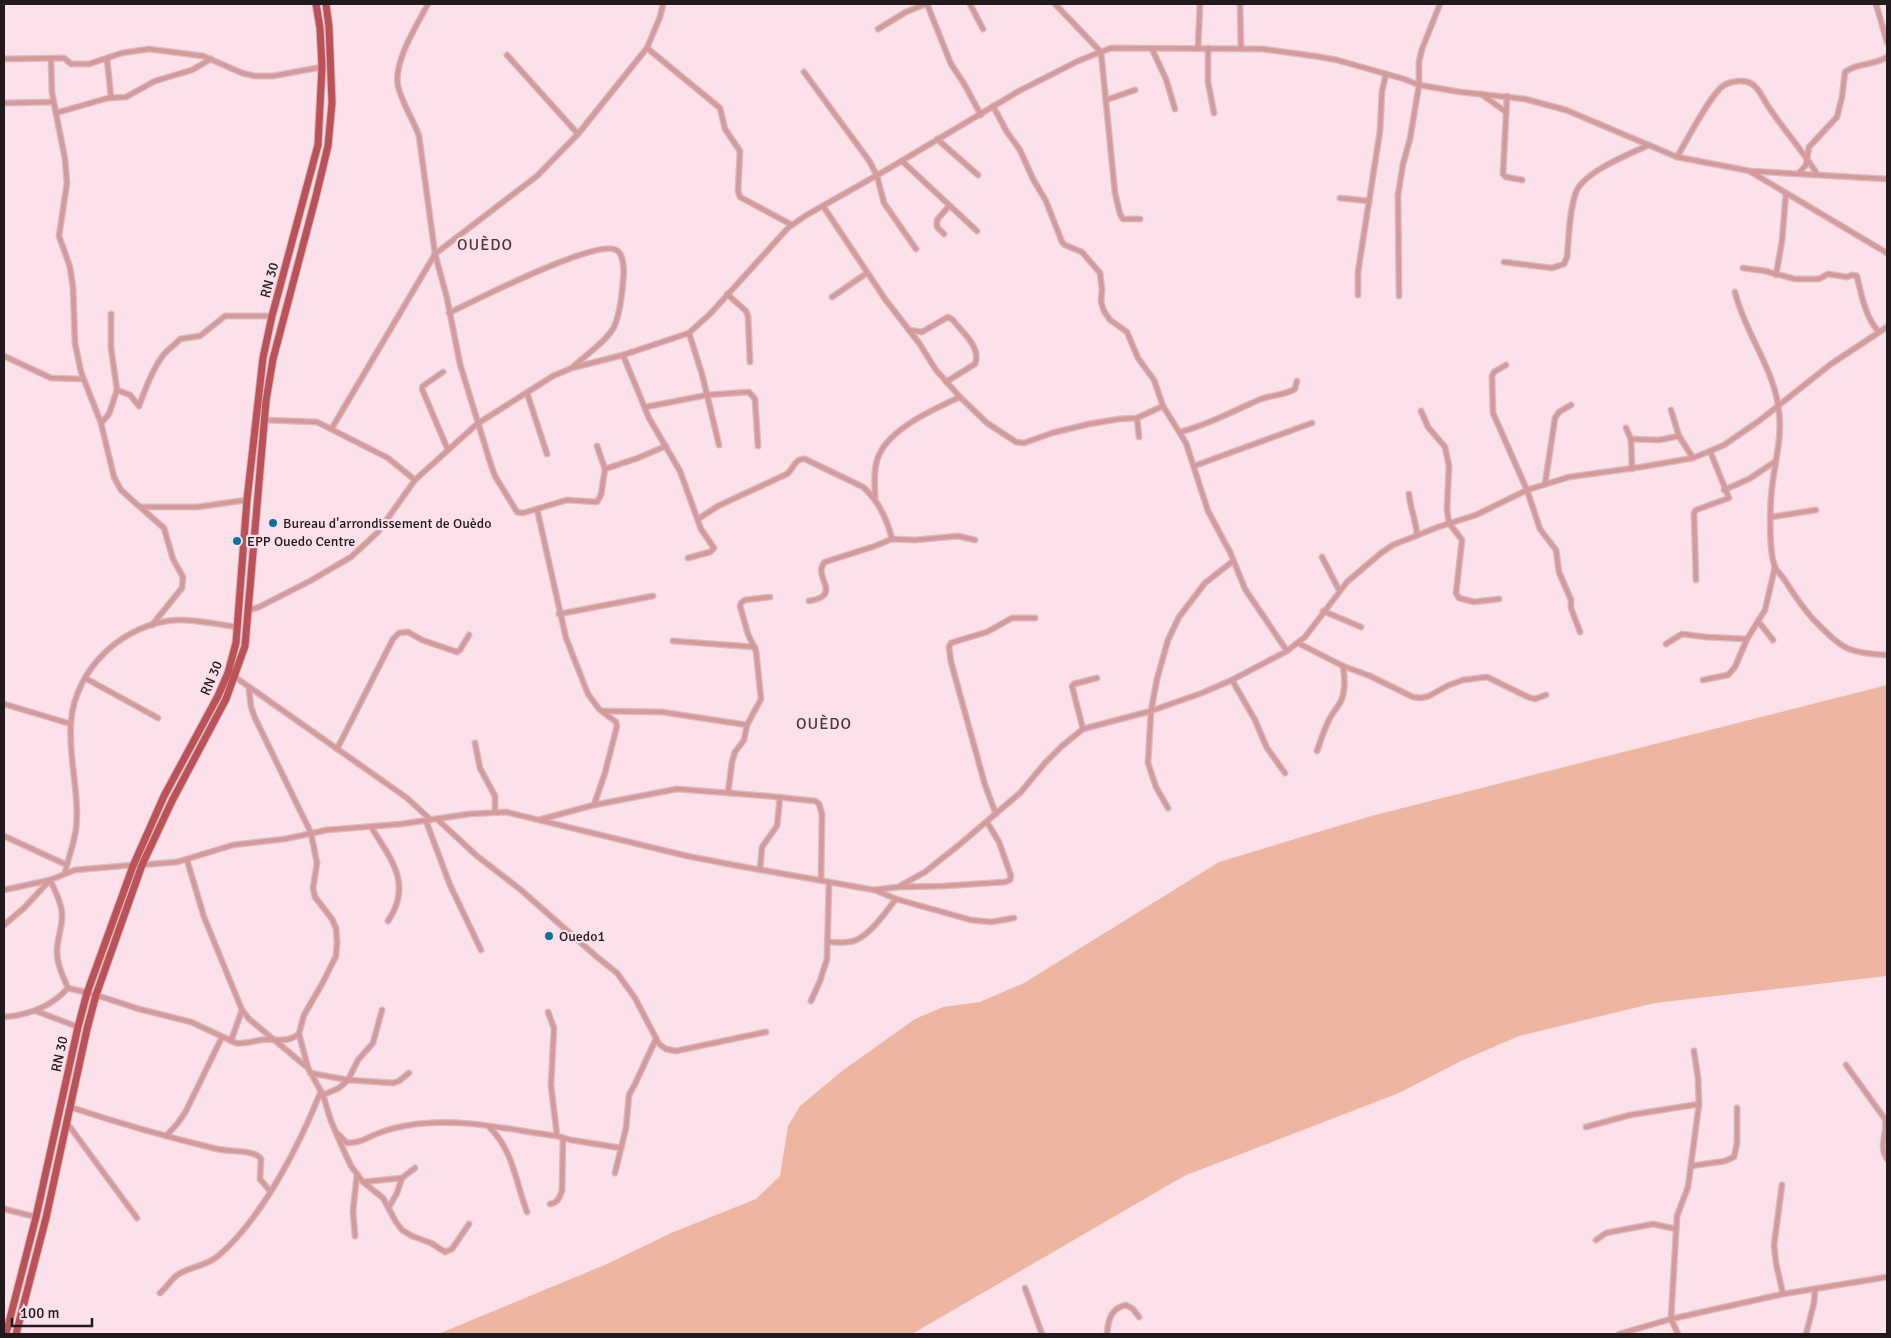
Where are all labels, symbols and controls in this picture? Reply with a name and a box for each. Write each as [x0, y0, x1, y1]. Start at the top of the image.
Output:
district label: OUÈDO [457, 235, 513, 255]
street label: RN 30 [257, 260, 282, 300]
place label: Bureau d'arrondissement de Ouèdo [283, 515, 491, 532]
marker: Bureau d'arrondissement de Ouèdo [267, 517, 279, 529]
place label: EPP Ouedo Centre [247, 533, 355, 550]
marker: EPP Ouedo Centre [231, 535, 243, 547]
street label: RN 30 [197, 658, 226, 698]
district label: OUÈDO [796, 714, 852, 734]
place label: Ouedo1 [559, 928, 605, 945]
marker: Ouedo1 [543, 930, 555, 942]
street label: RN 30 [47, 1035, 72, 1074]
scale bar [12, 1296, 92, 1328]
text: 100 m [20, 1304, 60, 1322]

